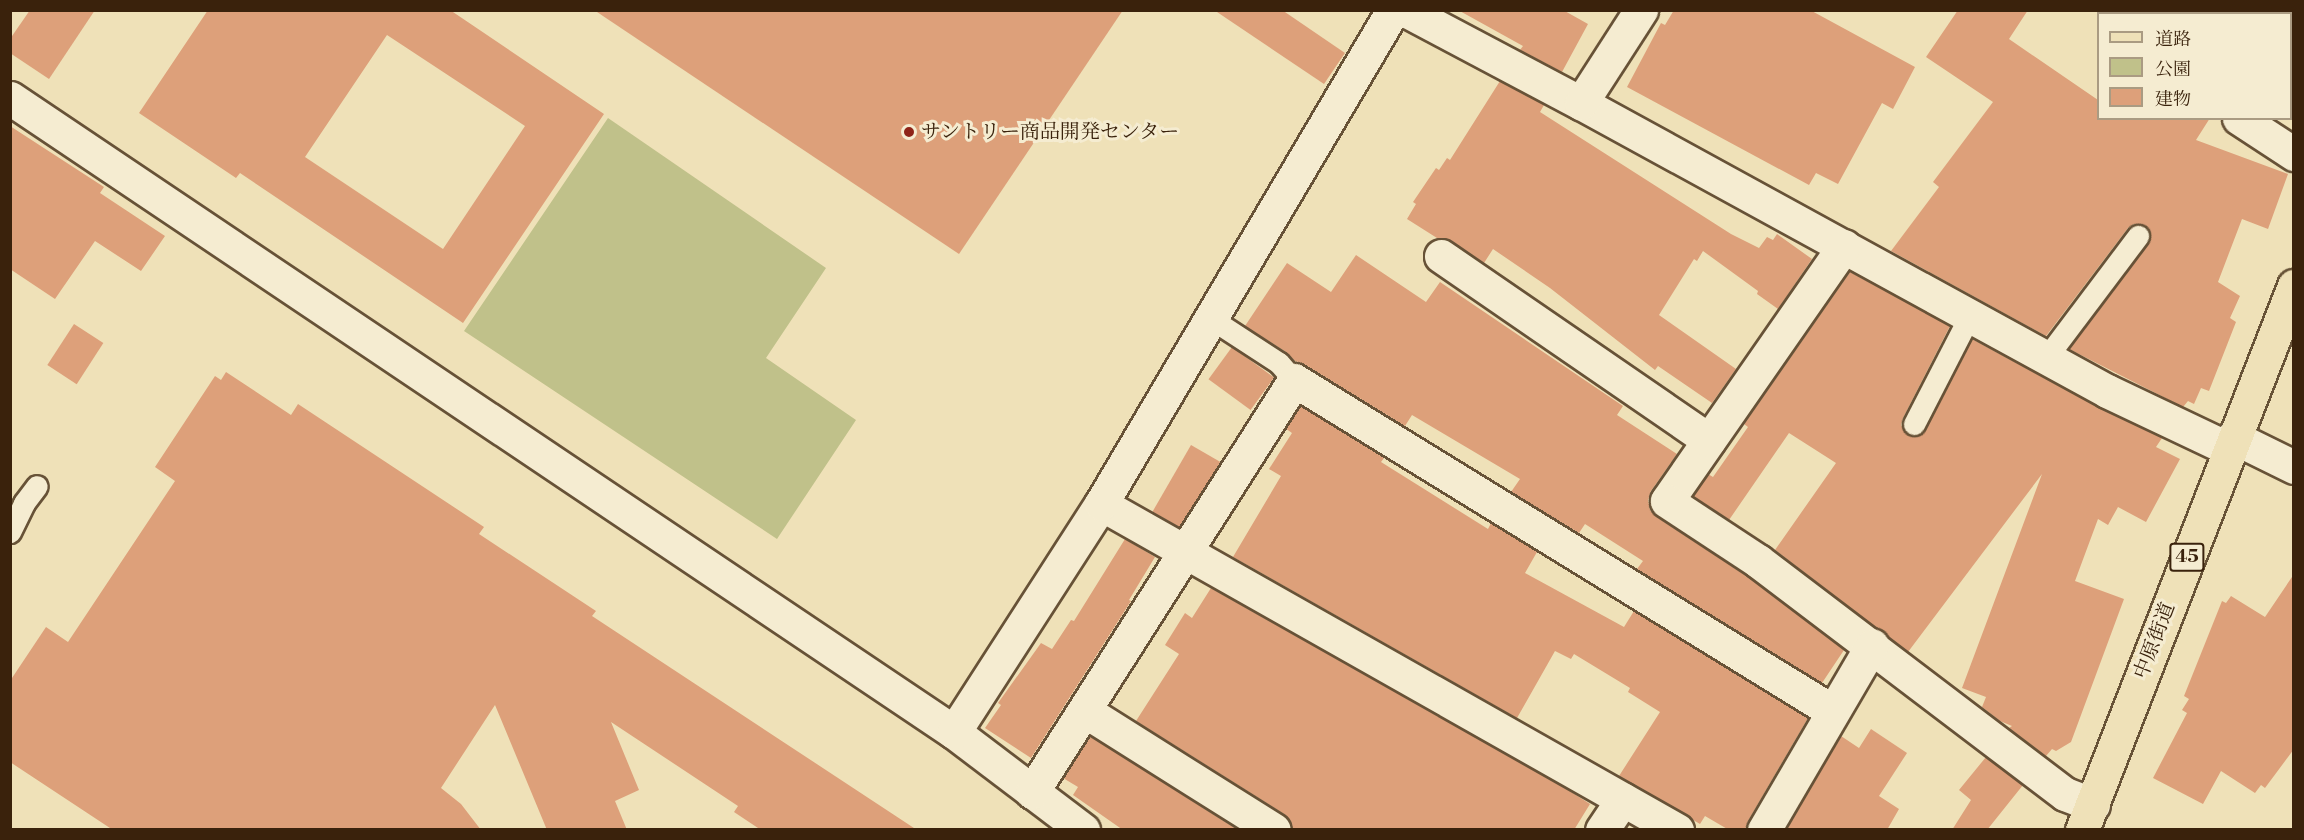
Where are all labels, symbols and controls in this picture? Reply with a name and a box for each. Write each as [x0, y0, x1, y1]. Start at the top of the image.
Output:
legend [2097, 12, 2292, 120]
text: 道路 [2155, 28, 2191, 51]
text: 公園 [2155, 58, 2191, 81]
text: 建物 [2155, 88, 2191, 111]
place label: サントリー商品開発センター [921, 120, 1181, 144]
marker: サントリー商品開発センター [902, 125, 916, 139]
road number: 45 [2169, 542, 2205, 572]
street label: 中原街道 [2129, 599, 2181, 683]

